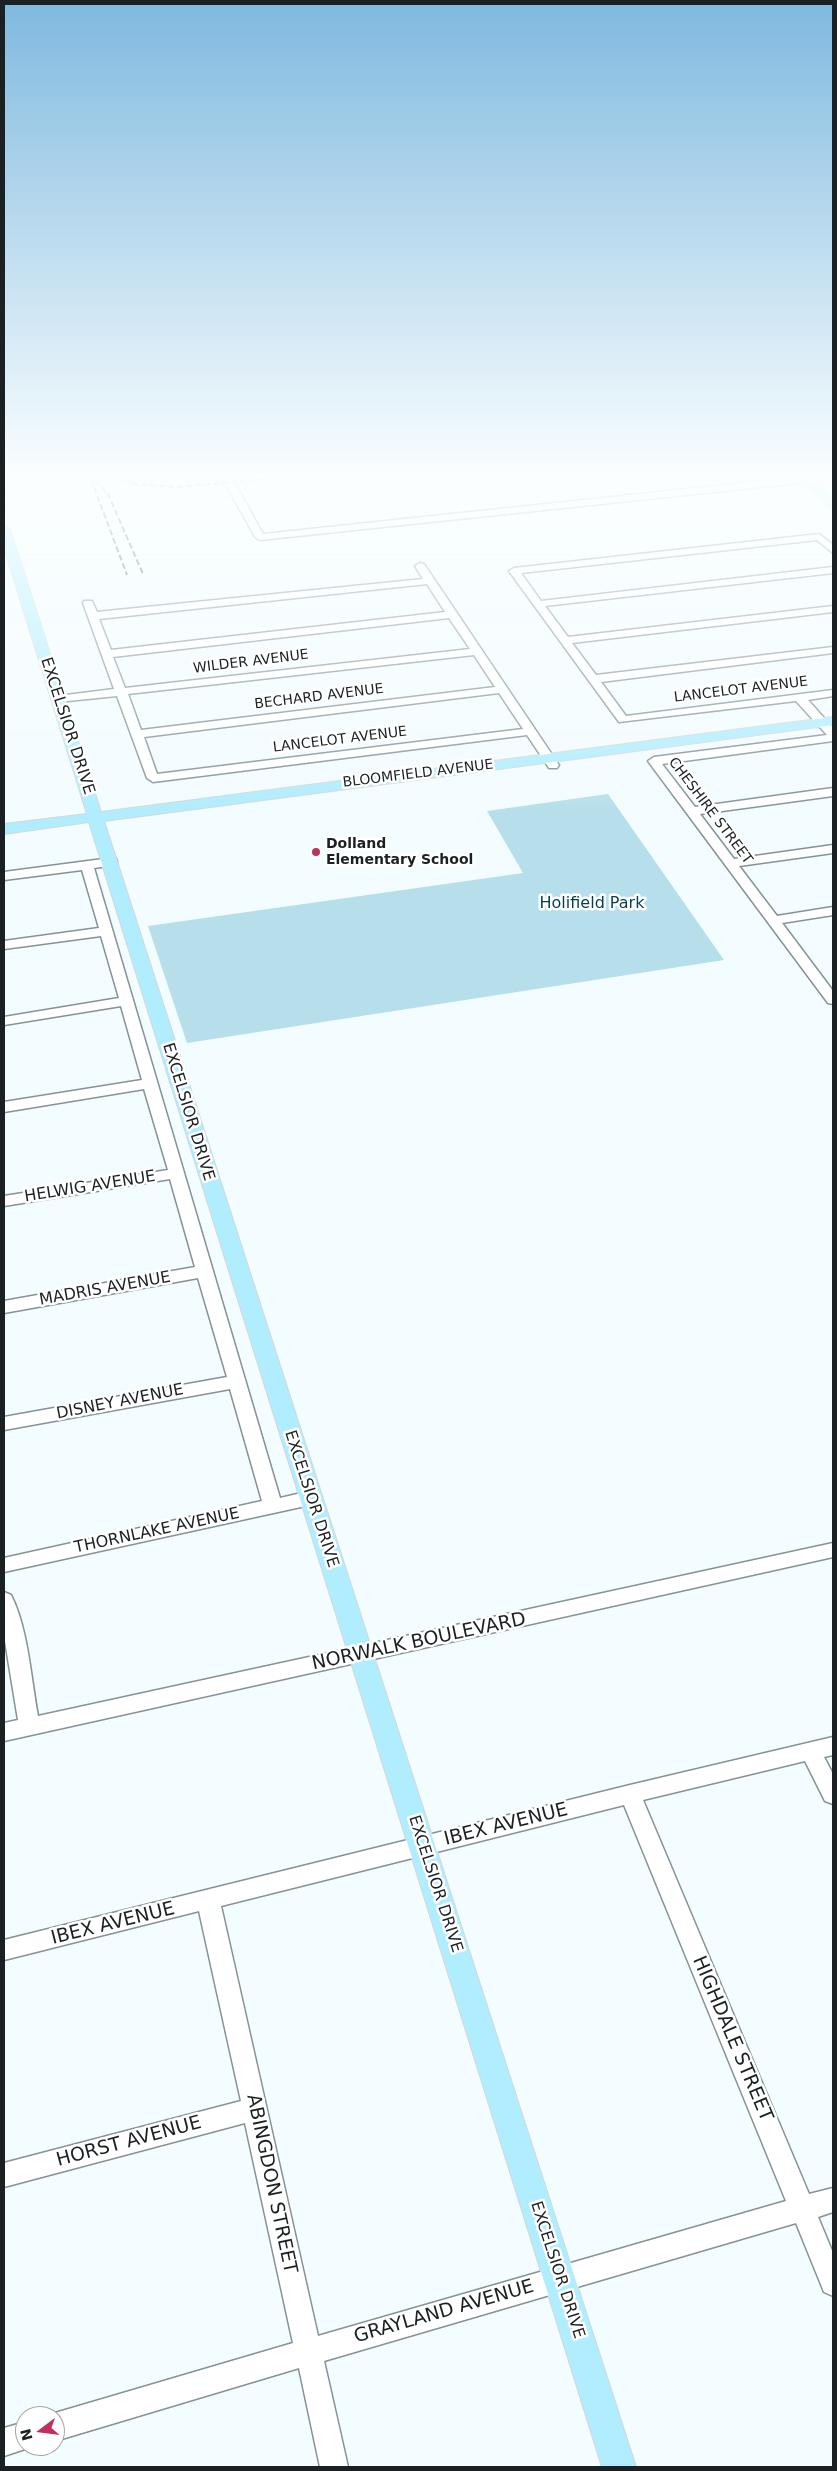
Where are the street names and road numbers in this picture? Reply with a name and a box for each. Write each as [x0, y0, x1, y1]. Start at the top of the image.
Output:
street label: WILDER AVENUE [192, 647, 310, 677]
street label: EXCELSIOR DRIVE [36, 655, 98, 797]
street label: LANCELOT AVENUE [673, 673, 809, 707]
street label: BECHARD AVENUE [253, 681, 385, 713]
street label: LANCELOT AVENUE [272, 723, 408, 757]
street label: CHESHIRE STREET [664, 754, 756, 868]
street label: BLOOMFIELD AVENUE [342, 756, 494, 792]
street label: EXCELSIOR DRIVE [158, 1041, 218, 1183]
street label: HELWIG AVENUE [23, 1167, 157, 1207]
street label: MADRIS AVENUE [38, 1268, 172, 1310]
street label: DISNEY AVENUE [55, 1380, 185, 1424]
street label: EXCELSIOR DRIVE [280, 1428, 342, 1570]
street label: THORNLAKE AVENUE [73, 1504, 241, 1558]
street label: NORWALK BOULEVARD [310, 1608, 528, 1676]
street label: IBEX AVENUE [442, 1799, 570, 1851]
street label: EXCELSIOR DRIVE [404, 1813, 466, 1955]
street label: IBEX AVENUE [49, 1898, 177, 1950]
street label: HIGHDALE STREET [687, 1953, 777, 2125]
street label: ABINGDON STREET [241, 2092, 301, 2276]
street label: HORST AVENUE [54, 2112, 204, 2172]
street label: EXCELSIOR DRIVE [526, 2199, 588, 2341]
street label: GRAYLAND AVENUE [351, 2275, 537, 2349]

